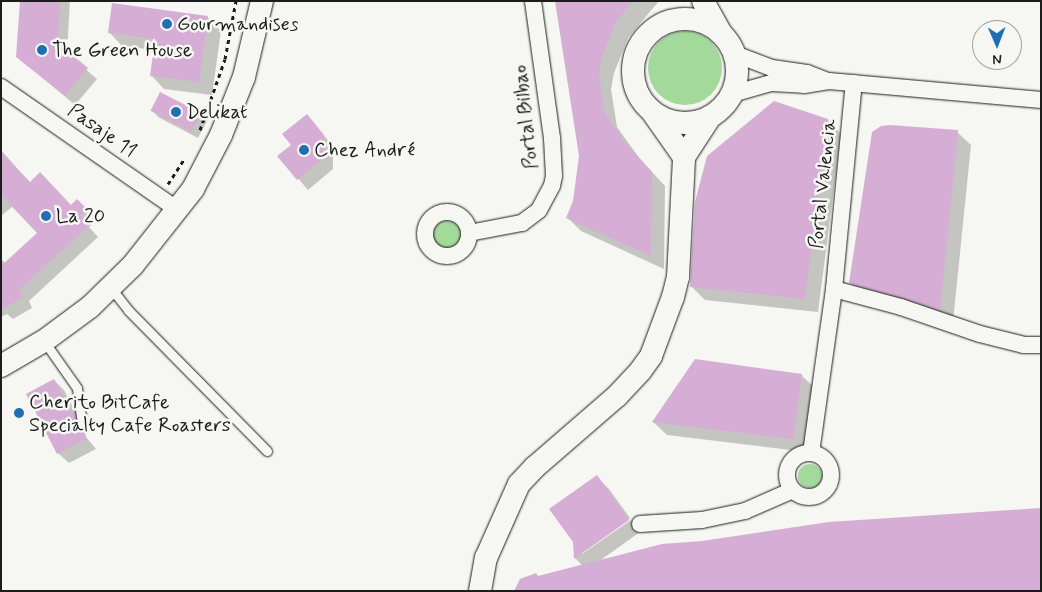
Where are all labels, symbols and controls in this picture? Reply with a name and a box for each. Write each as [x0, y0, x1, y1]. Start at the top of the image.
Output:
place label: Gourmandises [177, 12, 298, 36]
marker: Gourmandises [161, 18, 173, 30]
north arrow [972, 20, 1022, 70]
place label: The Green House [52, 38, 195, 62]
marker: The Green House [36, 44, 48, 56]
text: N [992, 50, 1002, 68]
street label: Portal Bilbao [509, 63, 543, 171]
street label: Pasaje 11 [63, 99, 141, 163]
place label: Delikat [186, 100, 248, 124]
marker: Delikat [170, 106, 182, 118]
street label: Portal Valencia [804, 117, 842, 251]
place label: Chez André [314, 138, 416, 162]
marker: Chez André [298, 144, 310, 156]
place label: La 20 [56, 204, 105, 228]
marker: La 20 [40, 210, 52, 222]
place label: Cherito BitCafe Specialty Cafe Roasters [29, 390, 229, 437]
marker: Cherito BitCafe Specialty Cafe Roasters [13, 407, 25, 419]

